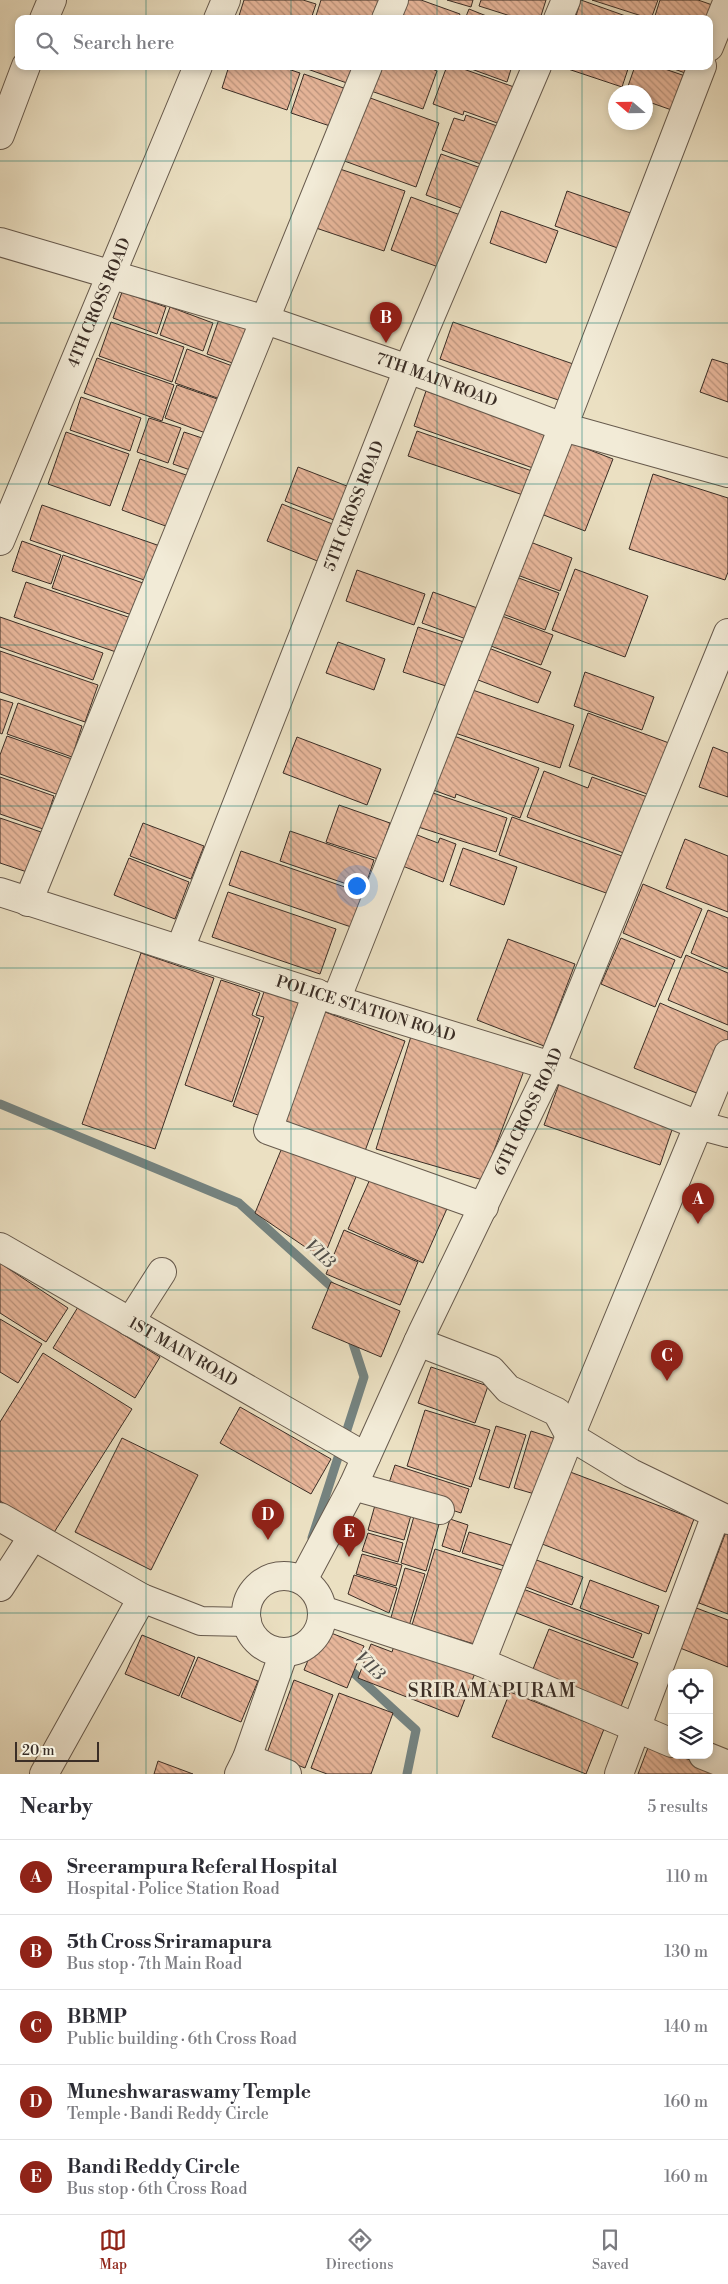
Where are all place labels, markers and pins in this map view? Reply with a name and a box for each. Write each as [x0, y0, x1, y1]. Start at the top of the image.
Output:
pin: B [370, 302, 402, 343]
pin: A [682, 1183, 714, 1224]
pin: C [651, 1340, 683, 1381]
pin: D [252, 1499, 284, 1540]
pin: E [333, 1516, 365, 1557]

